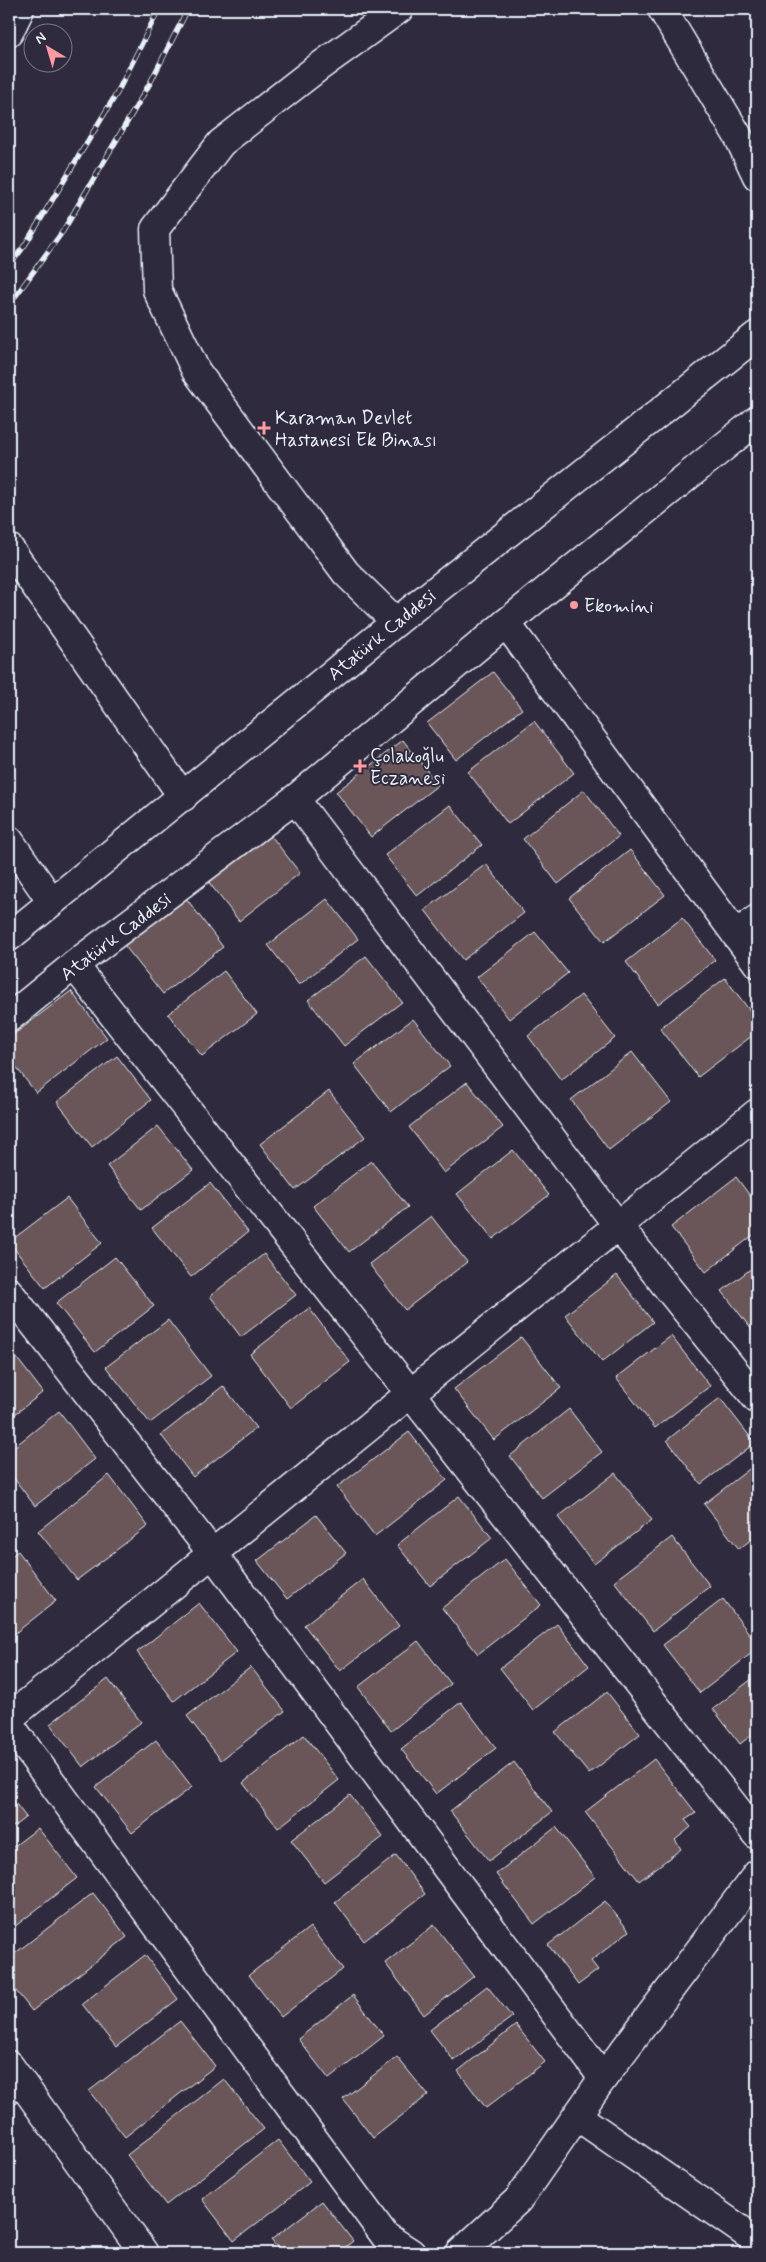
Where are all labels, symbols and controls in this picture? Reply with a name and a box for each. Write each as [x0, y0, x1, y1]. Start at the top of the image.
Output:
north arrow [22, 22, 72, 72]
text: N [31, 29, 50, 49]
place label: Karaman Devlet Hastanesi Ek Binası [275, 406, 437, 453]
marker: Karaman Devlet Hastanesi Ek Binası [257, 421, 271, 435]
street label: Atatürk Caddesi [323, 584, 441, 687]
place label: Ekomini [584, 594, 654, 619]
marker: Ekomini [568, 599, 580, 611]
place label: Çolakoğlu Eczanesi [370, 744, 445, 791]
marker: Çolakoğlu Eczanesi [354, 760, 366, 772]
street label: Atatürk Caddesi [55, 887, 176, 987]

